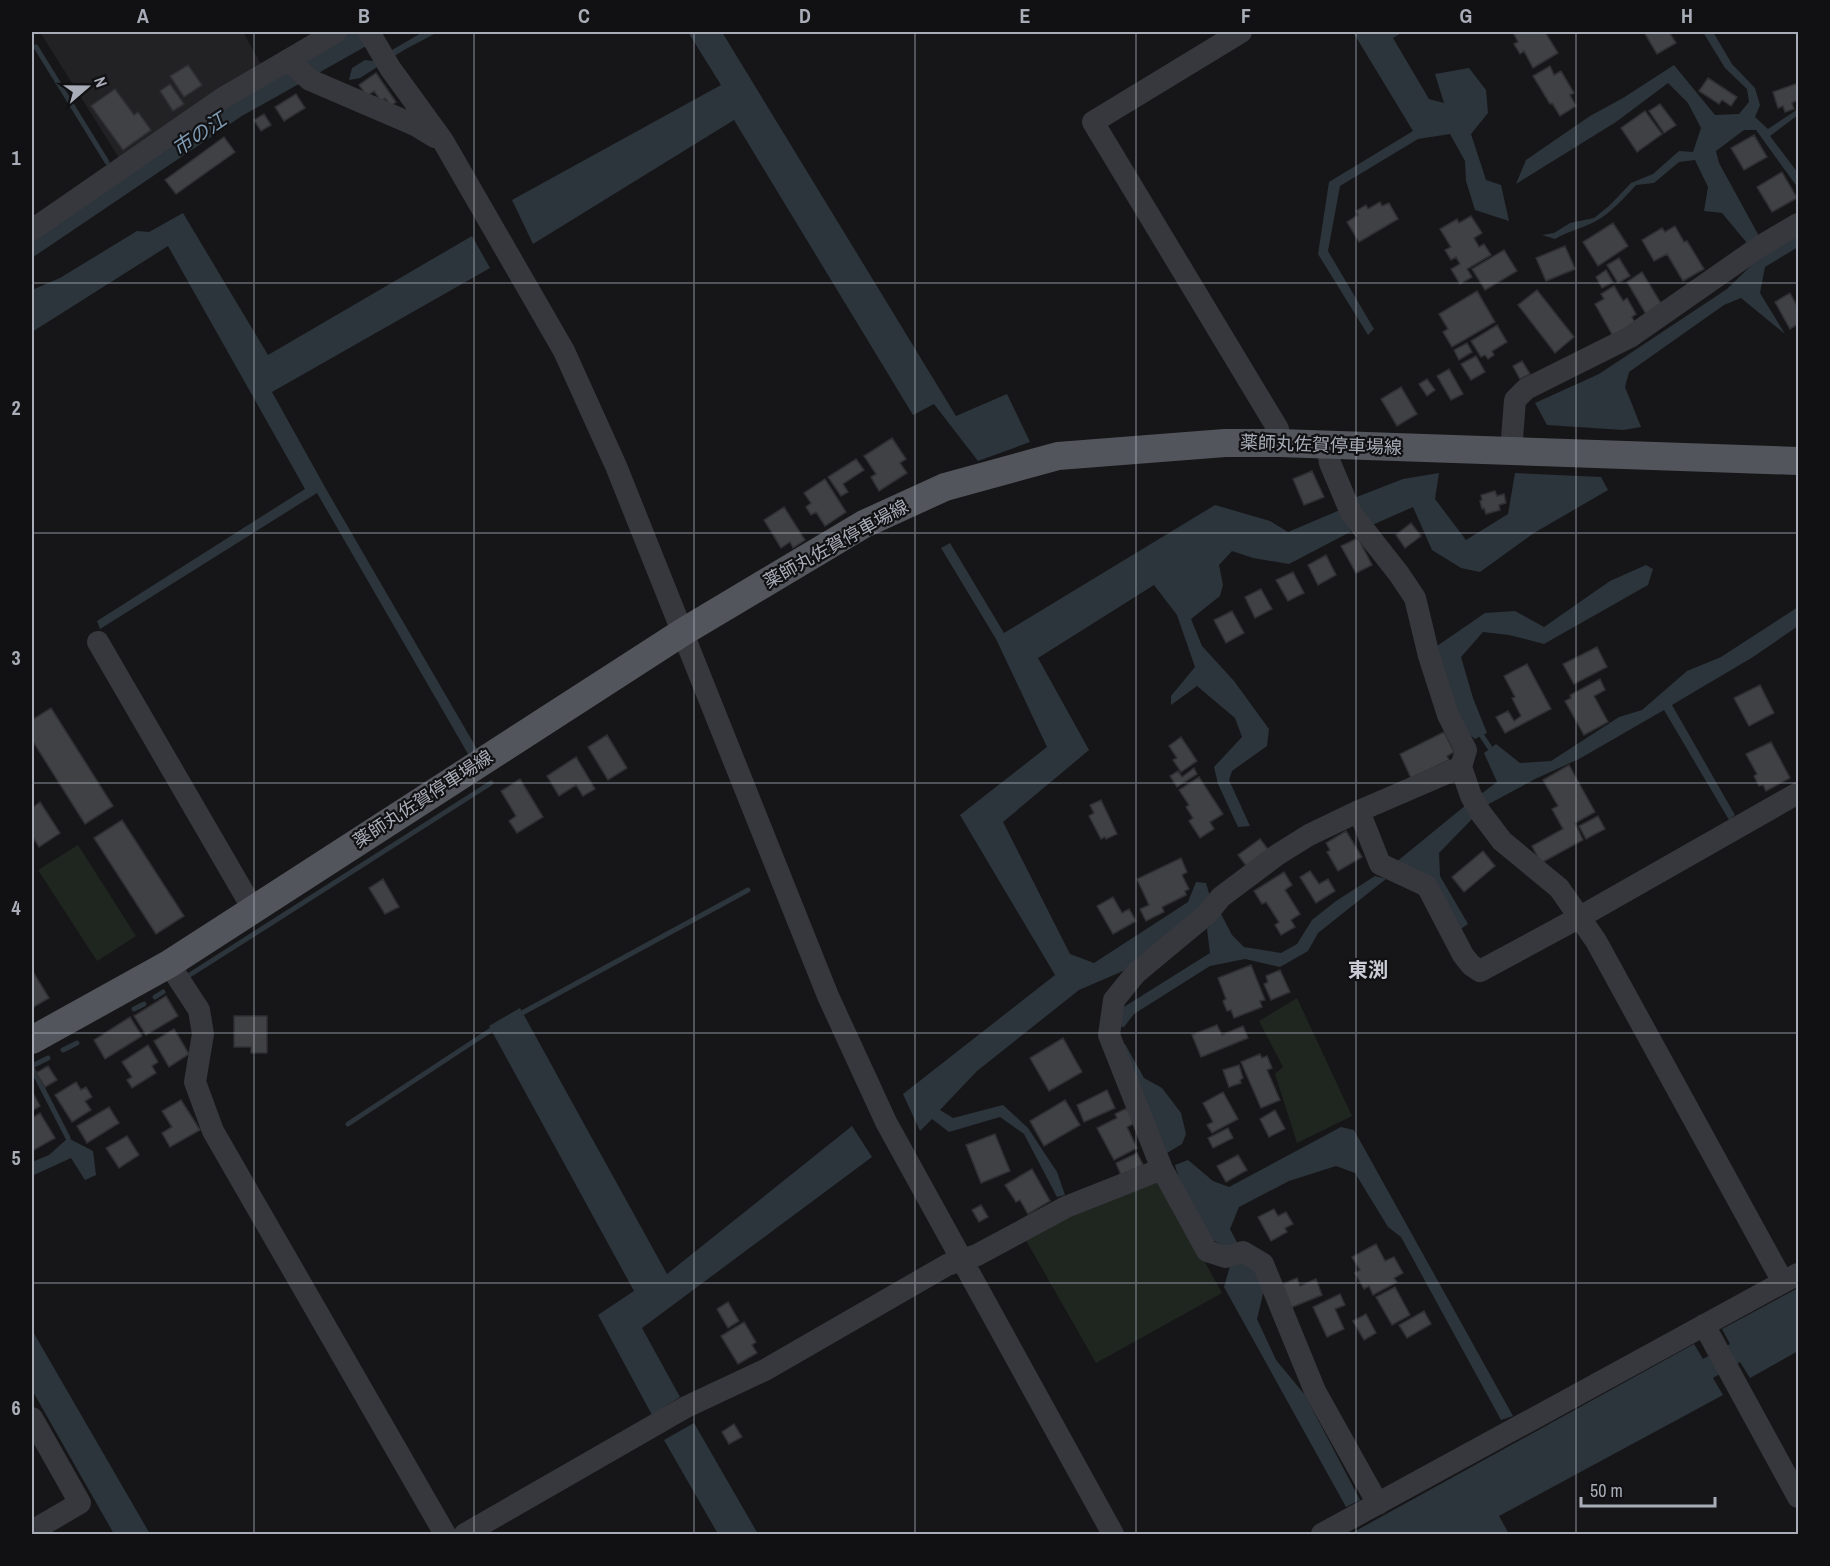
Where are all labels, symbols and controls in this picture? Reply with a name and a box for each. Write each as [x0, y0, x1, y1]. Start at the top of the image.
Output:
text: A [137, 2, 149, 29]
text: B [358, 2, 370, 29]
text: C [578, 2, 590, 29]
text: D [799, 2, 811, 29]
text: E [1020, 2, 1031, 29]
text: F [1241, 2, 1251, 29]
text: G [1460, 2, 1472, 29]
text: H [1681, 2, 1693, 29]
north arrow [57, 57, 117, 117]
text: N [89, 74, 113, 90]
water label: 市の江 [166, 104, 233, 162]
text: 1 [11, 144, 21, 171]
text: 2 [11, 394, 21, 421]
street label: 薬師丸佐賀停車場線 [1240, 429, 1402, 460]
street label: 薬師丸佐賀停車場線 [759, 493, 913, 594]
text: 3 [11, 644, 21, 671]
street label: 薬師丸佐賀停車場線 [348, 744, 497, 853]
text: 4 [11, 894, 21, 921]
district label: 東渕 [1348, 956, 1388, 983]
text: 5 [11, 1144, 21, 1171]
text: 6 [11, 1394, 21, 1421]
scale bar [1581, 1470, 1714, 1508]
text: 50 m [1590, 1478, 1623, 1503]

